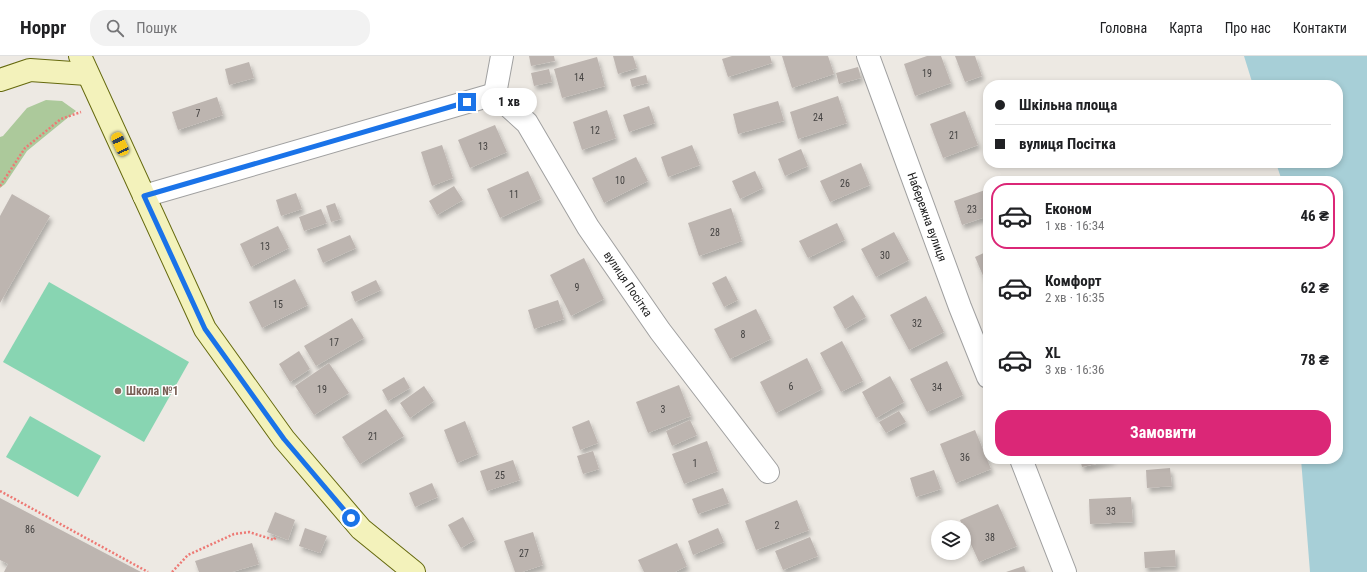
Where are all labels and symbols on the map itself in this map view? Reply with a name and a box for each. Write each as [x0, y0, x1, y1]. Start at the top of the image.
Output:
house number: 19 [922, 68, 932, 79]
house number: 14 [574, 72, 584, 83]
callout: 1 хв [481, 88, 537, 116]
route end [458, 93, 476, 111]
house number: 7 [196, 108, 201, 119]
house number: 24 [813, 112, 823, 123]
house number: 12 [590, 125, 600, 136]
house number: 21 [949, 130, 959, 141]
car [109, 131, 131, 157]
house number: 13 [478, 141, 488, 152]
street label: Набережна вулиця [904, 171, 950, 263]
house number: 10 [615, 175, 625, 186]
house number: 26 [840, 178, 850, 189]
house number: 11 [509, 189, 519, 200]
house number: 23 [967, 204, 977, 215]
house number: 28 [710, 227, 720, 238]
house number: 13 [260, 241, 270, 252]
street label: вулиця Посітка [601, 248, 655, 320]
house number: 30 [880, 250, 890, 261]
house number: 9 [575, 282, 580, 293]
house number: 15 [273, 299, 283, 310]
house number: 32 [912, 318, 922, 329]
house number: 8 [741, 329, 746, 340]
house number: 17 [329, 337, 339, 348]
house number: 6 [789, 381, 794, 392]
house number: 34 [932, 382, 942, 393]
place label: Школа №1 [126, 384, 179, 398]
house number: 19 [317, 384, 327, 395]
marker: Школа №1 [113, 386, 123, 396]
house number: 3 [661, 404, 666, 415]
house number: 21 [368, 431, 378, 442]
house number: 36 [960, 452, 970, 463]
house number: 1 [693, 458, 697, 469]
house number: 25 [495, 470, 505, 481]
house number: 33 [1106, 506, 1116, 517]
route start [342, 509, 360, 527]
house number: 2 [775, 520, 780, 531]
house number: 86 [25, 524, 35, 535]
house number: 38 [985, 532, 995, 543]
house number: 27 [519, 548, 529, 559]

